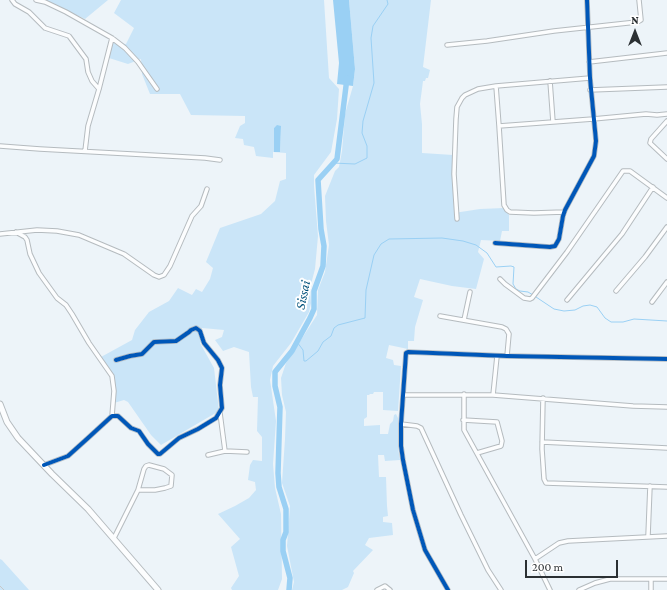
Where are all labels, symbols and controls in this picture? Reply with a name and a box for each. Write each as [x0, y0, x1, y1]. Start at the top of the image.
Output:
north arrow [615, 12, 655, 52]
text: N [631, 14, 639, 26]
water label: Sissai [292, 279, 314, 311]
scale bar [527, 552, 620, 578]
text: 200 m [532, 560, 563, 574]

